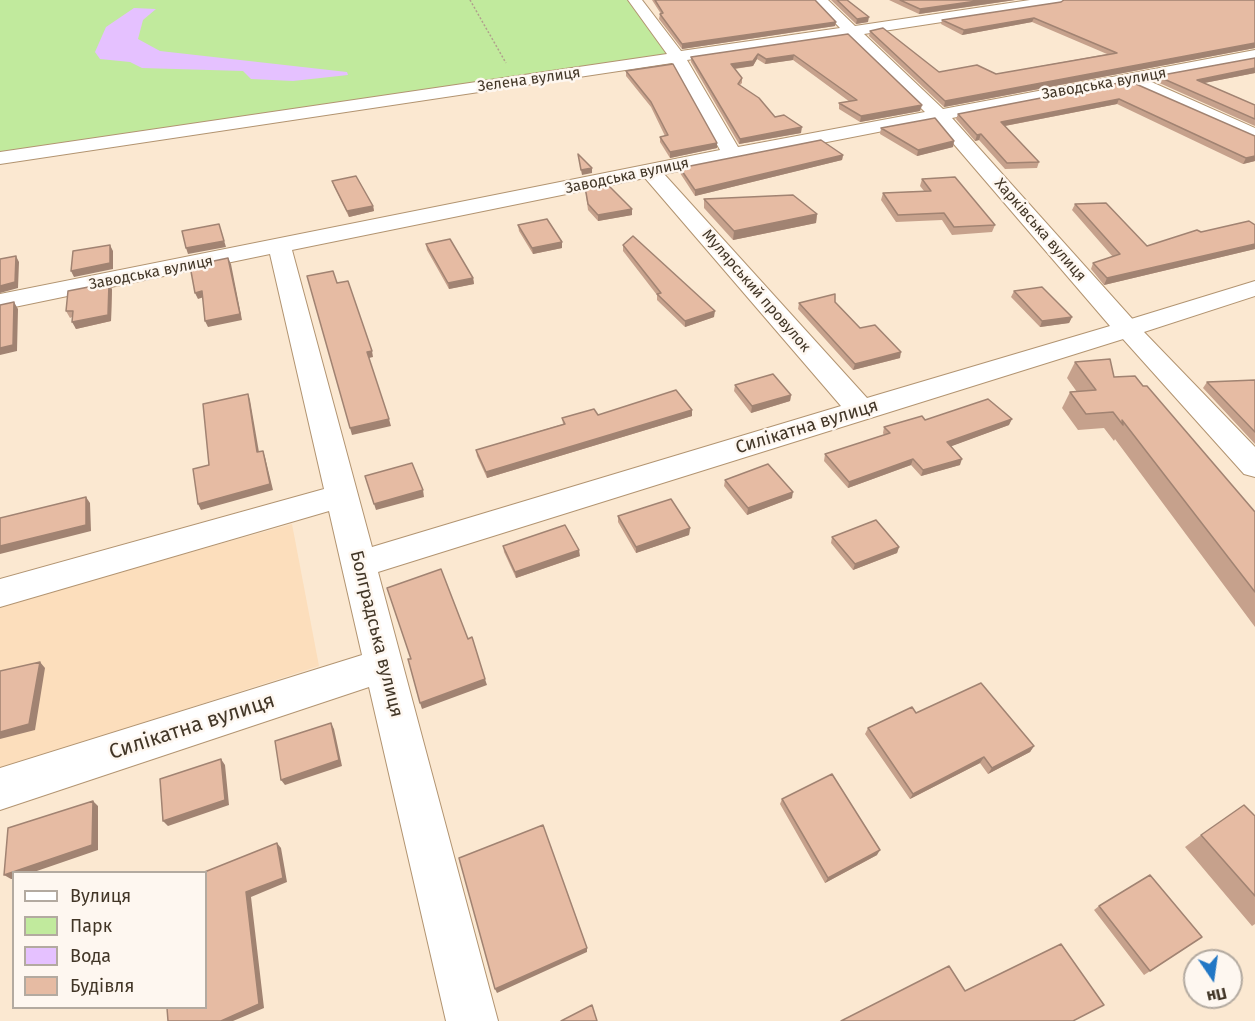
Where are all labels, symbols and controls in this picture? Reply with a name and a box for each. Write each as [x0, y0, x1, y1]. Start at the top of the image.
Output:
street label: Зелена вулиця [476, 64, 582, 96]
street label: Заводська вулиця [1040, 64, 1168, 104]
street label: Заводська вулиця [563, 154, 691, 198]
street label: Харківська вулиця [990, 175, 1090, 285]
street label: Мулярський провулок [698, 226, 814, 356]
street label: Заводська вулиця [87, 252, 215, 294]
street label: Силікатна вулиця [733, 395, 881, 459]
street label: Болградська вулиця [345, 548, 407, 720]
street label: Силікатна вулиця [106, 688, 278, 766]
legend [12, 871, 207, 1009]
text: Вулиця [70, 885, 131, 907]
text: Парк [70, 915, 112, 937]
text: Вода [70, 945, 111, 967]
north arrow [1183, 949, 1243, 1009]
text: Будівля [70, 975, 134, 997]
text: Пн [1205, 984, 1229, 1007]

